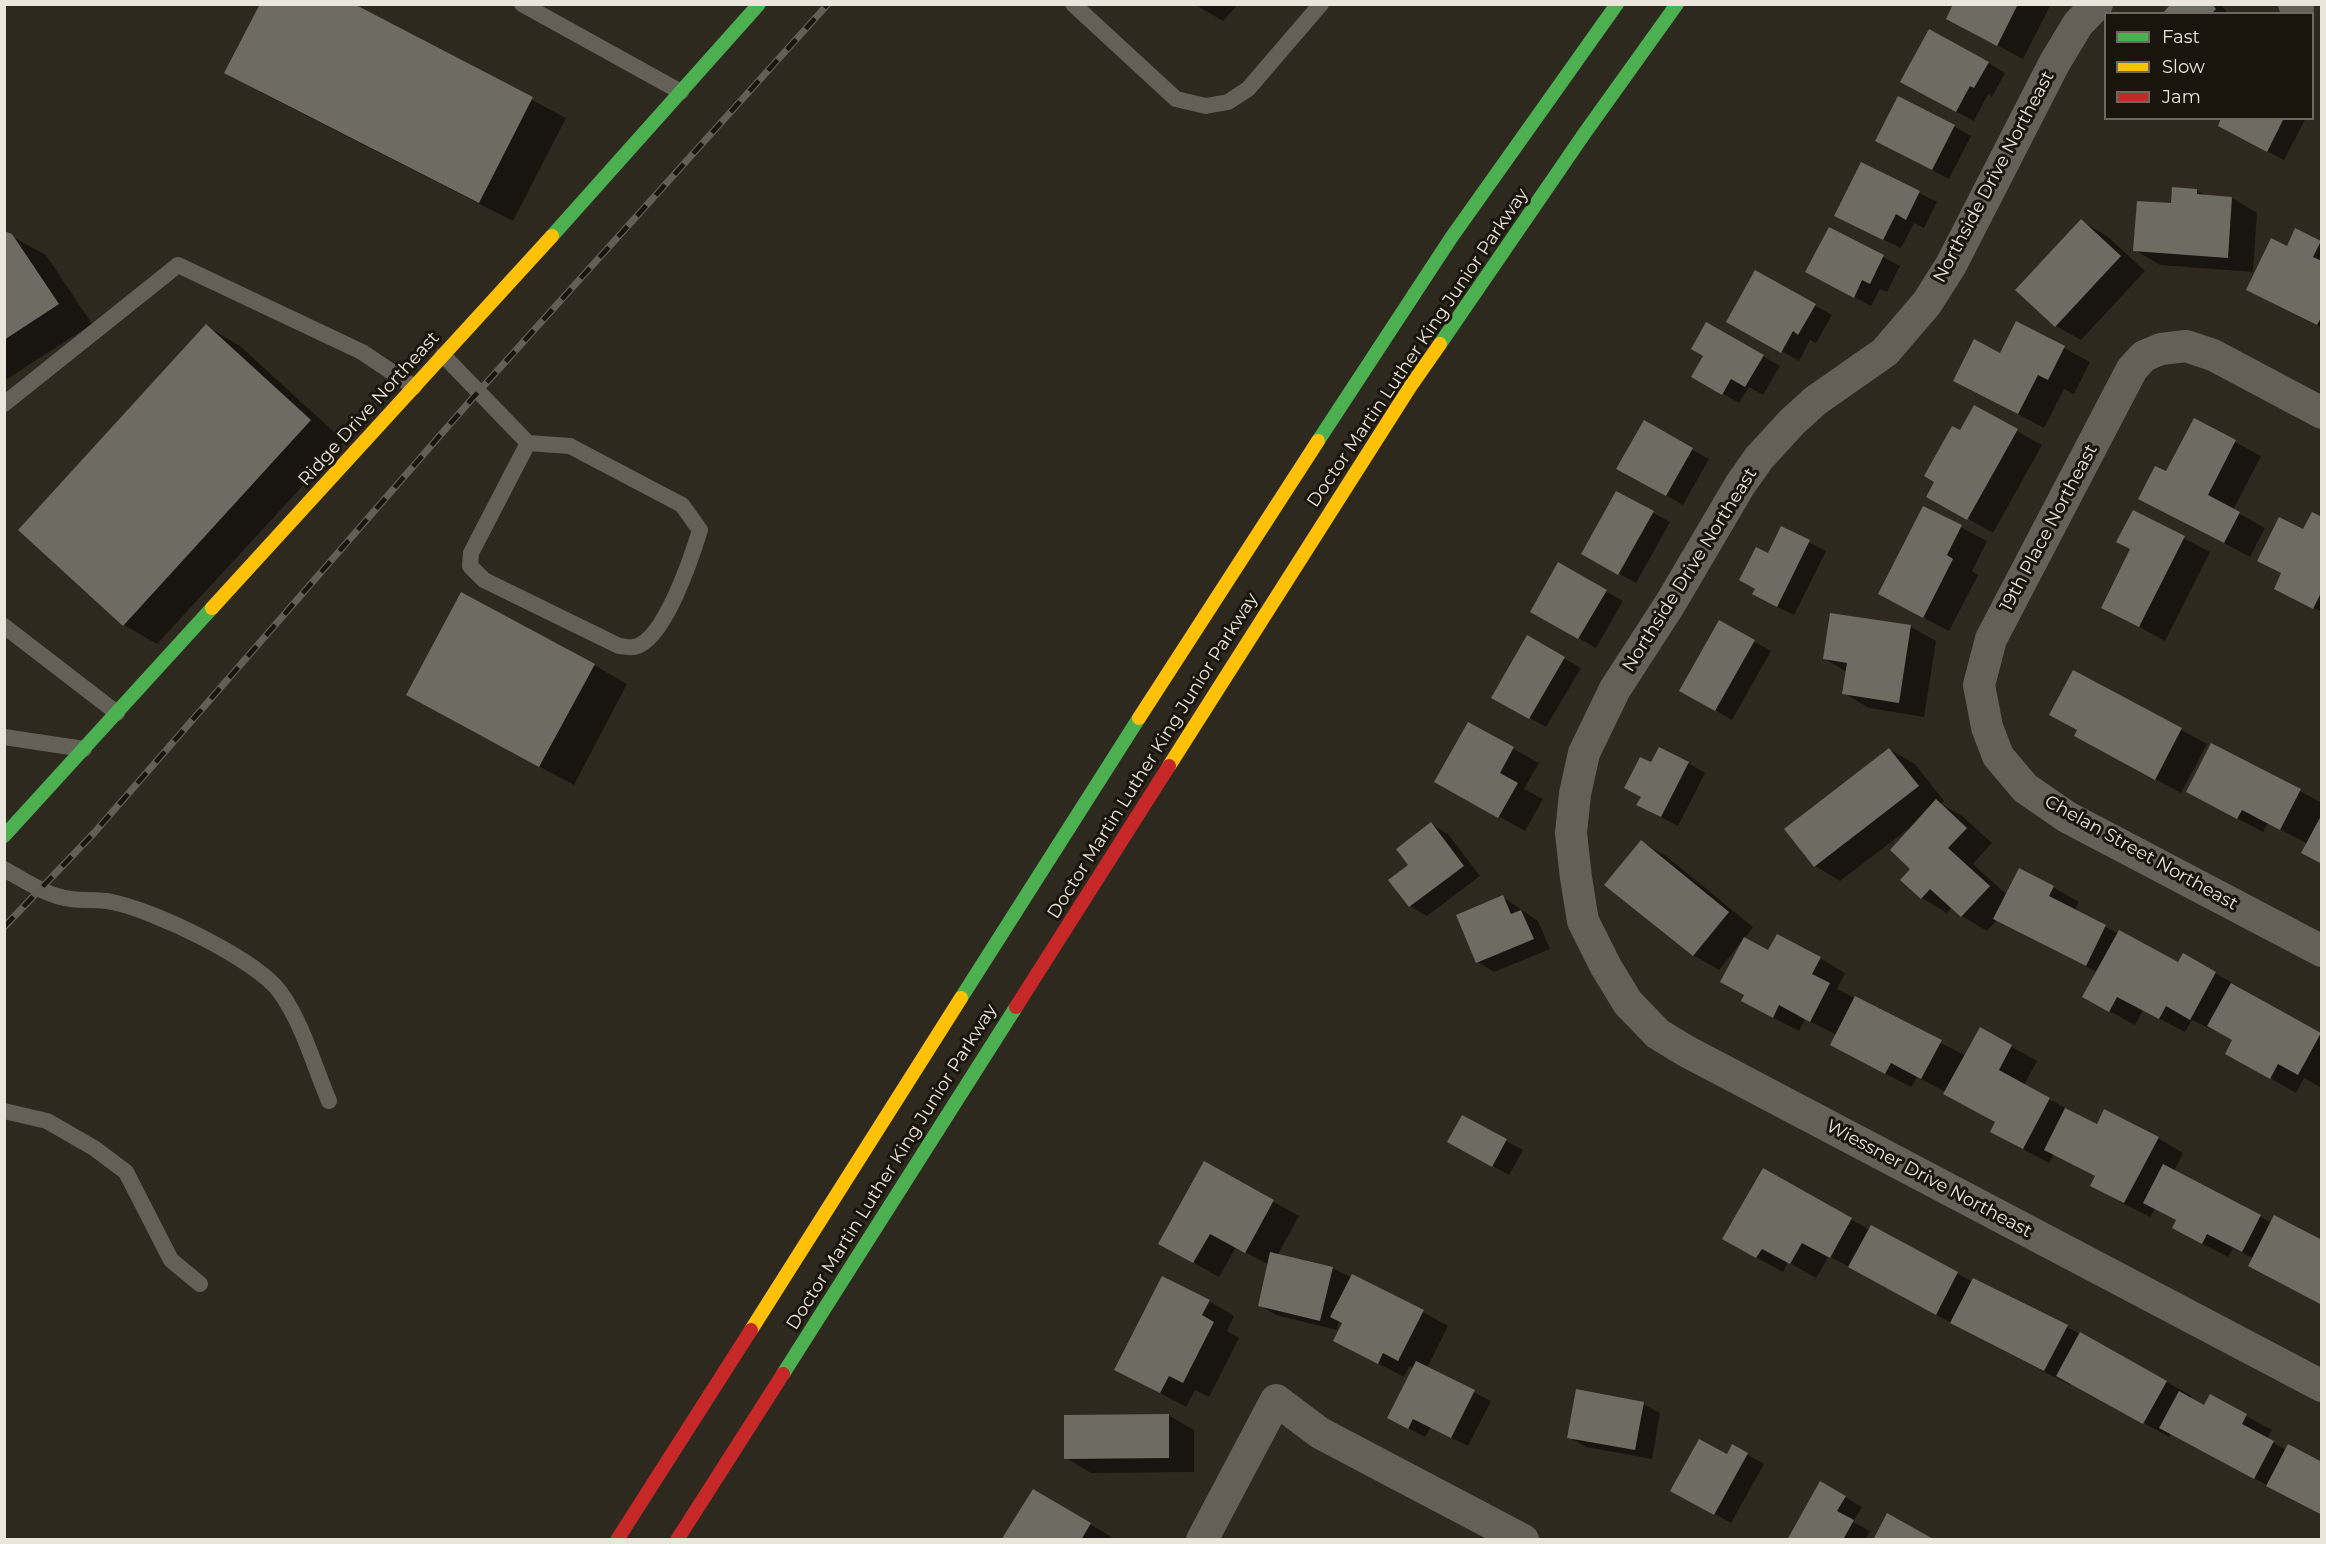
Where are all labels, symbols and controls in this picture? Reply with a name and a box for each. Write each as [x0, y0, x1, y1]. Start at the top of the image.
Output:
legend [2104, 12, 2314, 120]
text: Fast [2162, 26, 2200, 48]
text: Slow [2162, 56, 2205, 78]
street label: Northside Drive Northeast [1929, 68, 2059, 286]
text: Jam [2162, 86, 2201, 108]
street label: Doctor Martin Luther King Junior Parkway [1303, 184, 1533, 512]
street label: Ridge Drive Northeast [294, 327, 444, 491]
street label: 19th Place Northeast [1996, 441, 2102, 615]
street label: Northside Drive Northeast [1618, 464, 1762, 676]
street label: Doctor Martin Luther King Junior Parkway [1043, 589, 1263, 923]
street label: Chelan Street Northeast [2041, 791, 2241, 915]
street label: Doctor Martin Luther King Junior Parkway [782, 1000, 1002, 1334]
street label: Wiessner Drive Northeast [1822, 1115, 2036, 1243]

